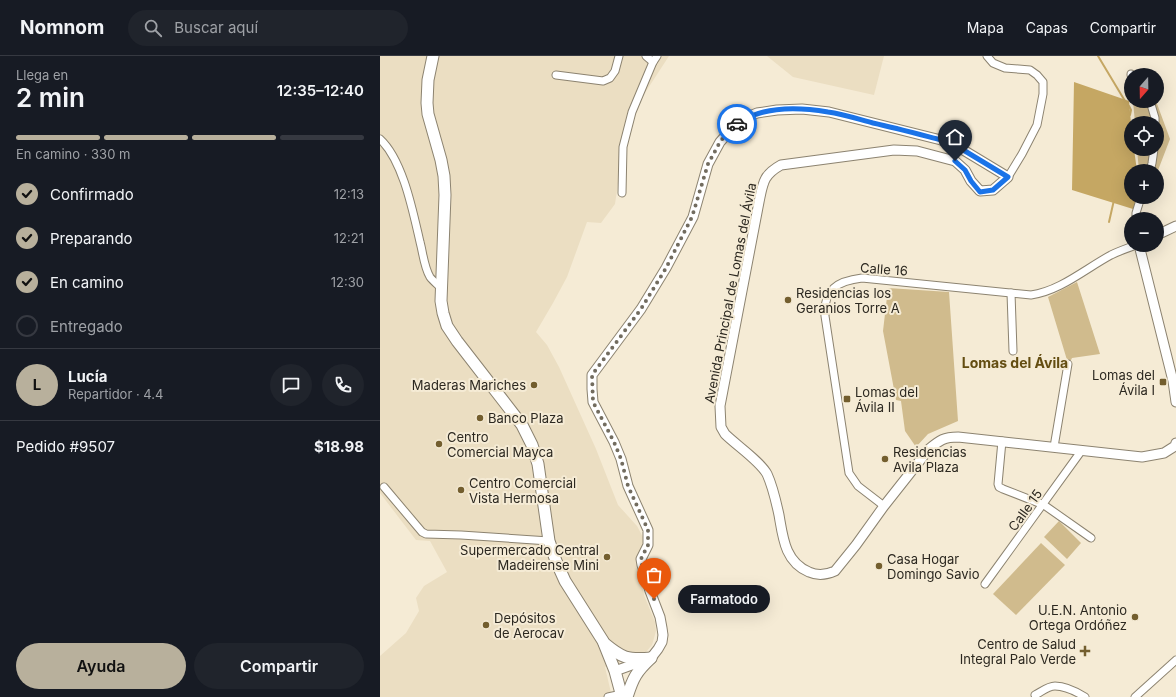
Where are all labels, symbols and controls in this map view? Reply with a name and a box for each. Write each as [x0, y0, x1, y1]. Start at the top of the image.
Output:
search box [128, 10, 408, 46]
text: Nomnom [20, 16, 104, 39]
icon: search [142, 17, 164, 39]
text: Buscar aquí [174, 18, 258, 37]
text: Mapa [967, 19, 1004, 36]
text: Capas [1026, 19, 1068, 36]
text: Compartir [1090, 19, 1156, 36]
text: Llega en [16, 67, 68, 83]
north arrow [1124, 68, 1164, 108]
map controls [1124, 68, 1164, 252]
text: 12:35–12:40 [277, 81, 364, 100]
text: 2 min [16, 82, 85, 113]
courier [717, 104, 757, 144]
icon: car [726, 113, 748, 135]
button: locate [1124, 116, 1164, 156]
pin [938, 120, 972, 161]
icon: home [944, 126, 966, 148]
text: En camino · 330 m [16, 146, 130, 162]
button: + [1124, 164, 1164, 204]
street label: Avenida Principal de Lomas del Ávila [701, 181, 759, 405]
icon: check [16, 183, 38, 205]
text: Confirmado [50, 185, 134, 204]
text: 12:13 [334, 186, 364, 202]
button: − [1124, 212, 1164, 252]
icon: check [16, 227, 38, 249]
text: Preparando [50, 229, 133, 248]
text: 12:21 [334, 230, 364, 246]
street label: Calle 16 [860, 259, 908, 279]
icon: check [16, 271, 38, 293]
text: En camino [50, 273, 124, 292]
text: 12:30 [331, 274, 364, 290]
place label: Residencias los Geranios Torre A [796, 285, 900, 316]
marker: Residencias los Geranios Torre A [783, 295, 793, 305]
text: Entregado [50, 317, 123, 336]
district label: Lomas del Ávila [962, 353, 1068, 371]
button: chat [270, 364, 312, 406]
button: phone [322, 364, 364, 406]
text: Lucía [68, 367, 107, 386]
place label: Lomas del Ávila I [1092, 367, 1155, 398]
text: L [33, 375, 41, 394]
place label: Maderas Mariches [412, 377, 526, 393]
marker: Lomas del Ávila I [1158, 377, 1168, 387]
marker: Maderas Mariches [529, 380, 539, 390]
place label: Lomas del Ávila II [855, 384, 918, 415]
text: Repartidor · 4.4 [68, 386, 163, 402]
marker: Lomas del Ávila II [842, 394, 852, 404]
place label: Banco Plaza [488, 410, 564, 426]
marker: Banco Plaza [475, 413, 485, 423]
place label: Centro Comercial Mayca [447, 429, 553, 460]
text: Pedido #9507 [16, 437, 115, 456]
text: $18.98 [314, 437, 364, 456]
marker: Centro Comercial Mayca [434, 439, 444, 449]
place label: Residencias Avila Plaza [893, 444, 967, 475]
marker: Residencias Avila Plaza [880, 454, 890, 464]
place label: Centro Comercial Vista Hermosa [469, 475, 576, 506]
marker: Centro Comercial Vista Hermosa [456, 485, 466, 495]
street label: Calle 15 [1005, 486, 1045, 534]
place label: Supermercado Central Madeirense Mini [460, 542, 599, 573]
place label: Casa Hogar Domingo Savio [887, 551, 980, 582]
marker: Supermercado Central Madeirense Mini [602, 552, 612, 562]
pin [637, 558, 671, 599]
marker: Casa Hogar Domingo Savio [874, 561, 884, 571]
icon: bag [643, 564, 665, 586]
callout: Farmatodo [678, 585, 770, 613]
text: Farmatodo [690, 591, 758, 607]
place label: U.E.N. Antonio Ortega Ordóñez [1029, 602, 1127, 633]
place label: Depósitos de Aerocav [494, 610, 564, 641]
marker: U.E.N. Antonio Ortega Ordóñez [1130, 612, 1140, 622]
marker: Depósitos de Aerocav [481, 620, 491, 630]
place label: Centro de Salud Integral Palo Verde [960, 636, 1076, 667]
button: Ayuda [16, 643, 186, 689]
button: Compartir [194, 643, 364, 689]
marker: Centro de Salud Integral Palo Verde [1079, 645, 1091, 657]

